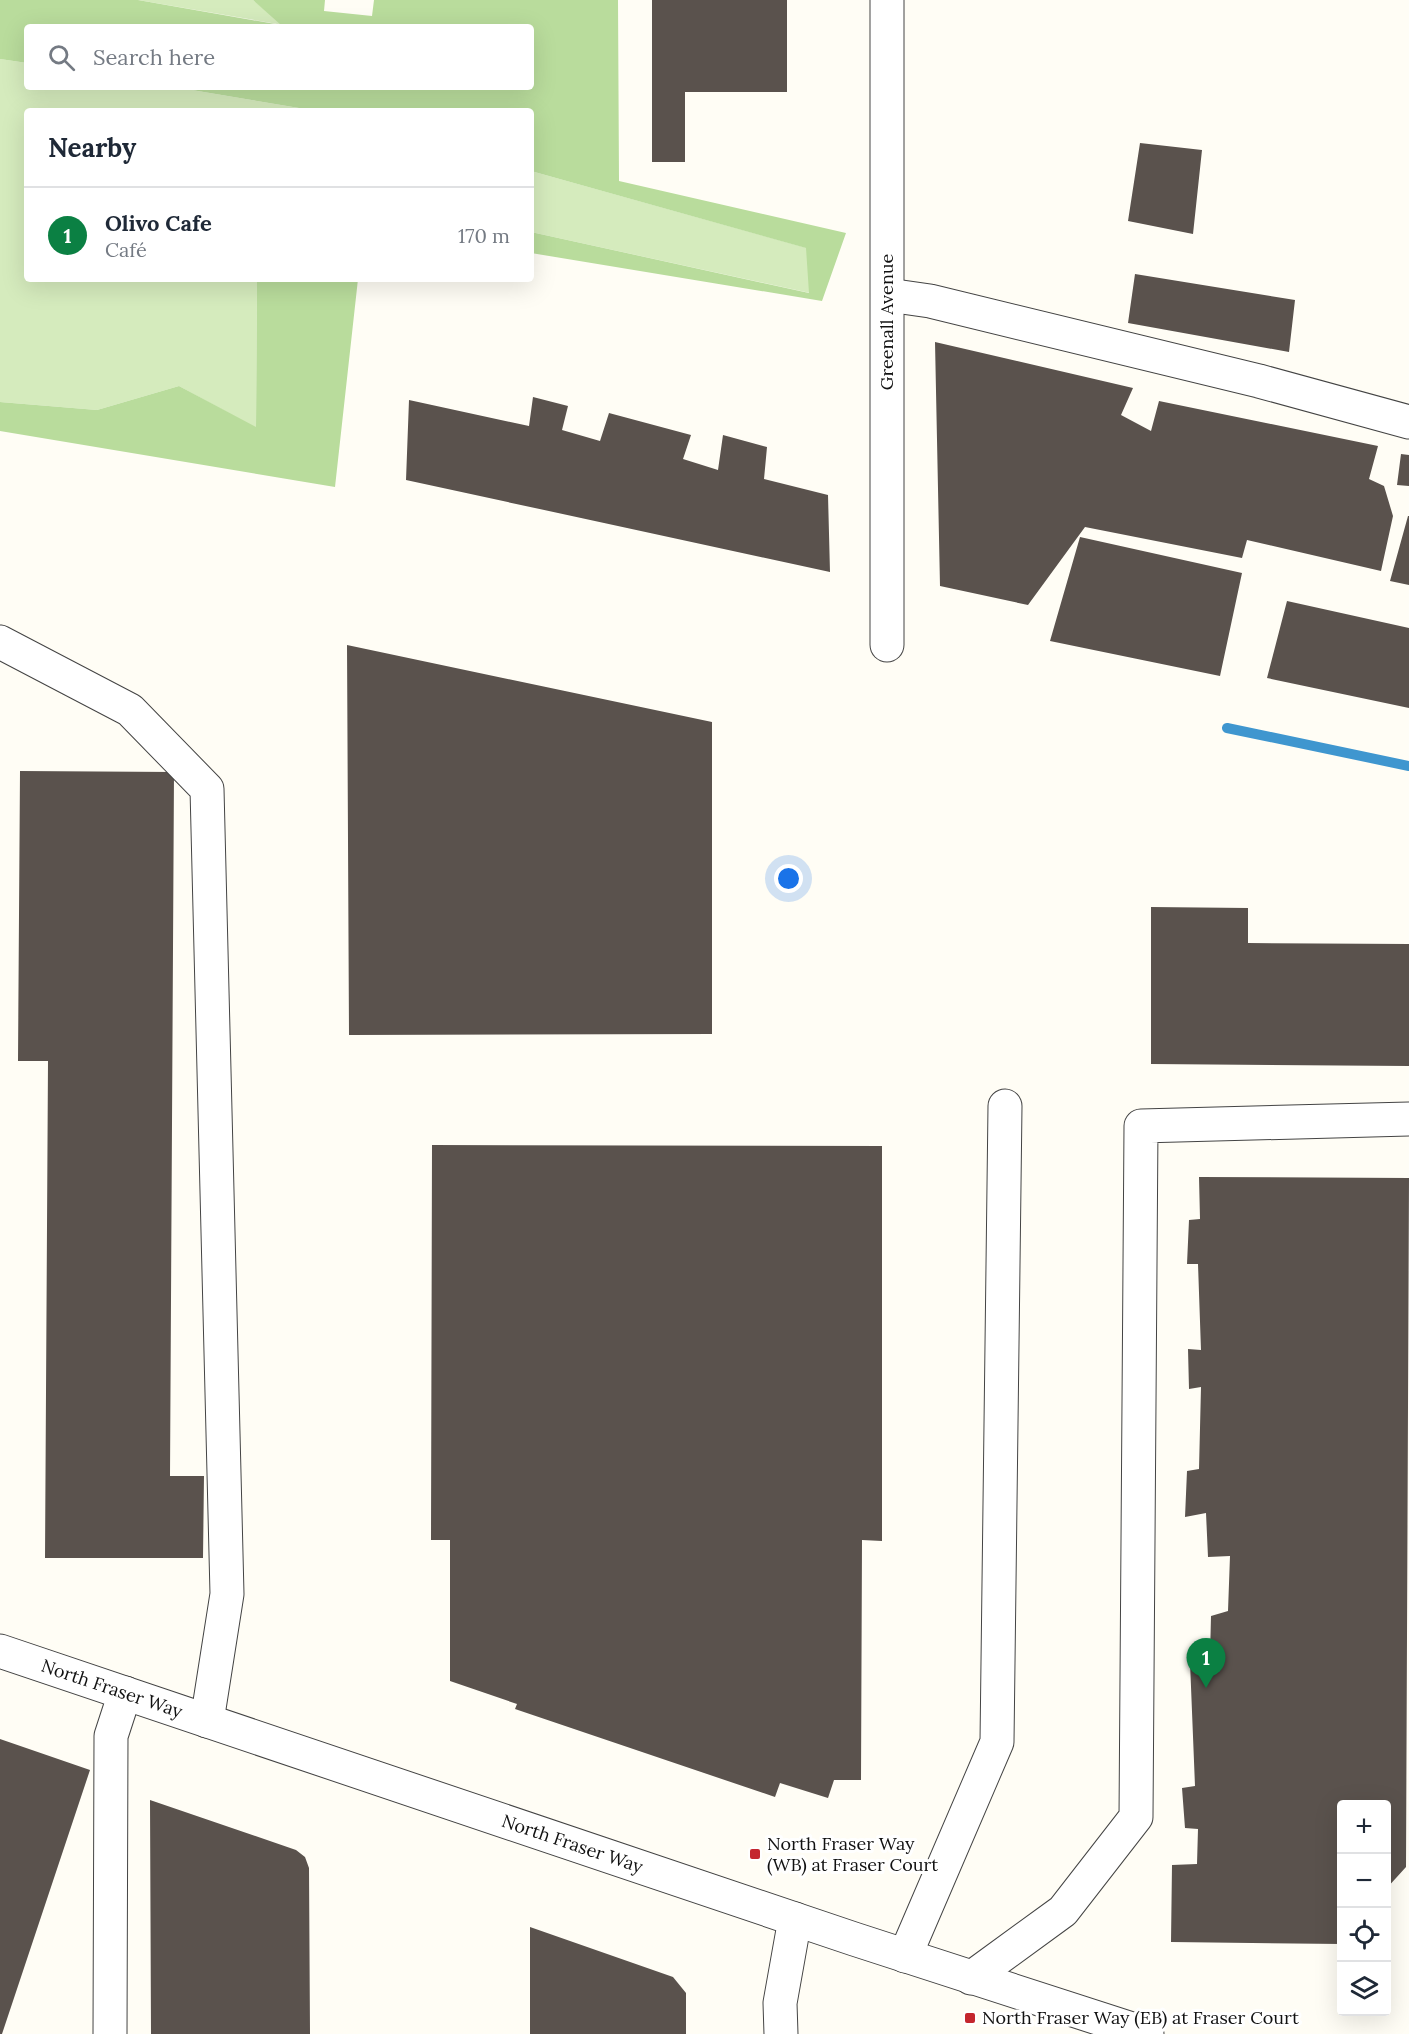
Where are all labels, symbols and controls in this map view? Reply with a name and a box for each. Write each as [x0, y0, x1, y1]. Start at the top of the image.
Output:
search box [24, 24, 534, 90]
icon: search [45, 41, 78, 74]
text: Search here [93, 43, 215, 71]
text: Nearby [48, 131, 136, 164]
text: Olivo Cafe [105, 209, 212, 237]
text: 1 [63, 223, 72, 248]
text: 170 m [458, 223, 510, 248]
text: Café [105, 237, 147, 262]
street label: Greenall Avenue [875, 253, 898, 390]
your location [774, 864, 803, 893]
pin: 1 [1186, 1638, 1226, 1688]
street label: North Fraser Way [38, 1654, 186, 1723]
map controls [1337, 1800, 1391, 2016]
button: + [1337, 1800, 1391, 1854]
street label: North Fraser Way [499, 1809, 647, 1878]
place label: North Fraser Way (WB) at Fraser Court [767, 1832, 938, 1876]
marker: North Fraser Way (WB) at Fraser Court [748, 1847, 762, 1861]
button: − [1337, 1854, 1391, 1908]
button: locate [1337, 1908, 1391, 1962]
button: layers [1337, 1962, 1391, 2016]
place label: North Fraser Way (EB) at Fraser Court [982, 2006, 1299, 2029]
marker: North Fraser Way (EB) at Fraser Court [963, 2011, 977, 2025]

